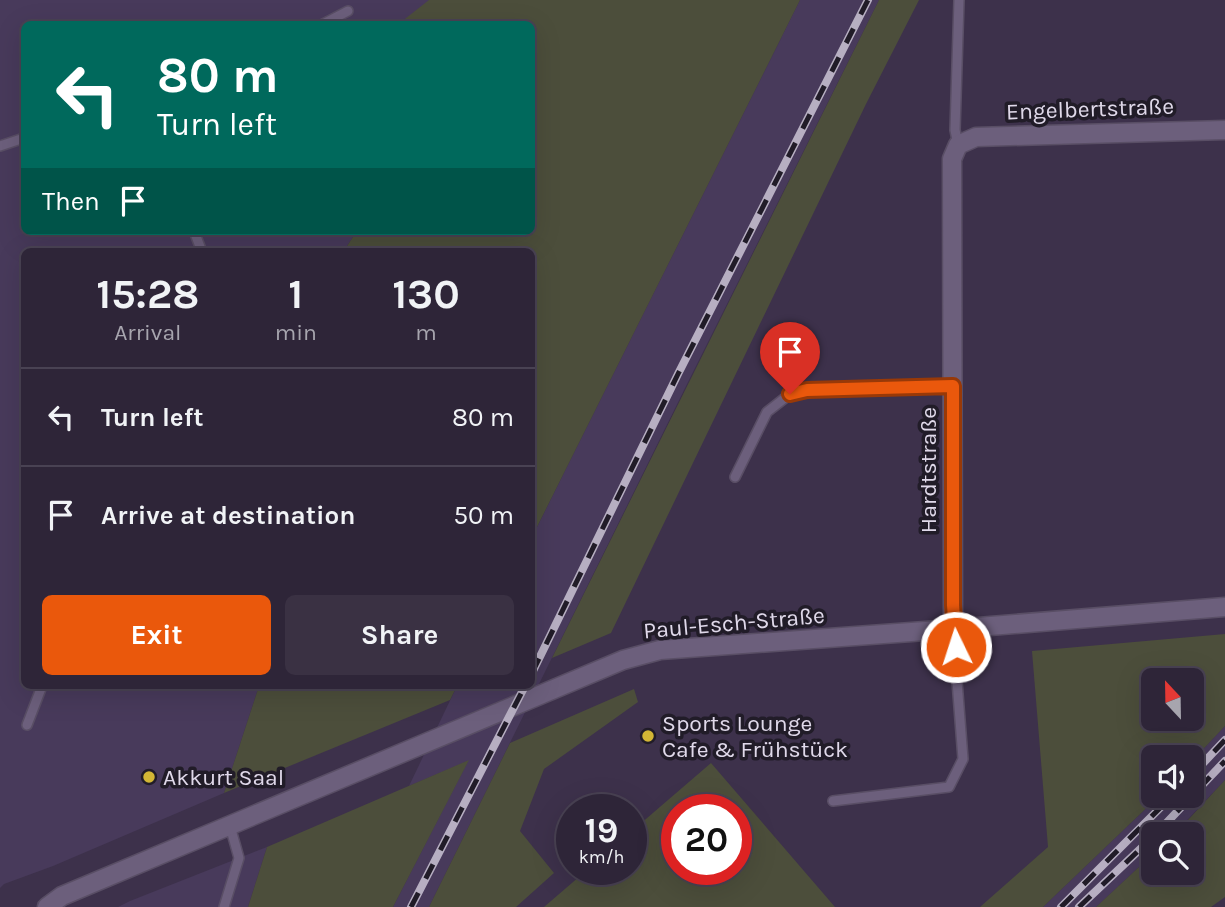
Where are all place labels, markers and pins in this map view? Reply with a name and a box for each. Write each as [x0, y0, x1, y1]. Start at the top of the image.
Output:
pin [760, 322, 820, 394]
place label: Sports Lounge Cafe & Frühstück [662, 710, 848, 763]
marker: Sports Lounge Cafe & Frühstück [640, 728, 656, 744]
place label: Akkurt Saal [163, 764, 284, 791]
marker: Akkurt Saal [141, 769, 157, 785]

